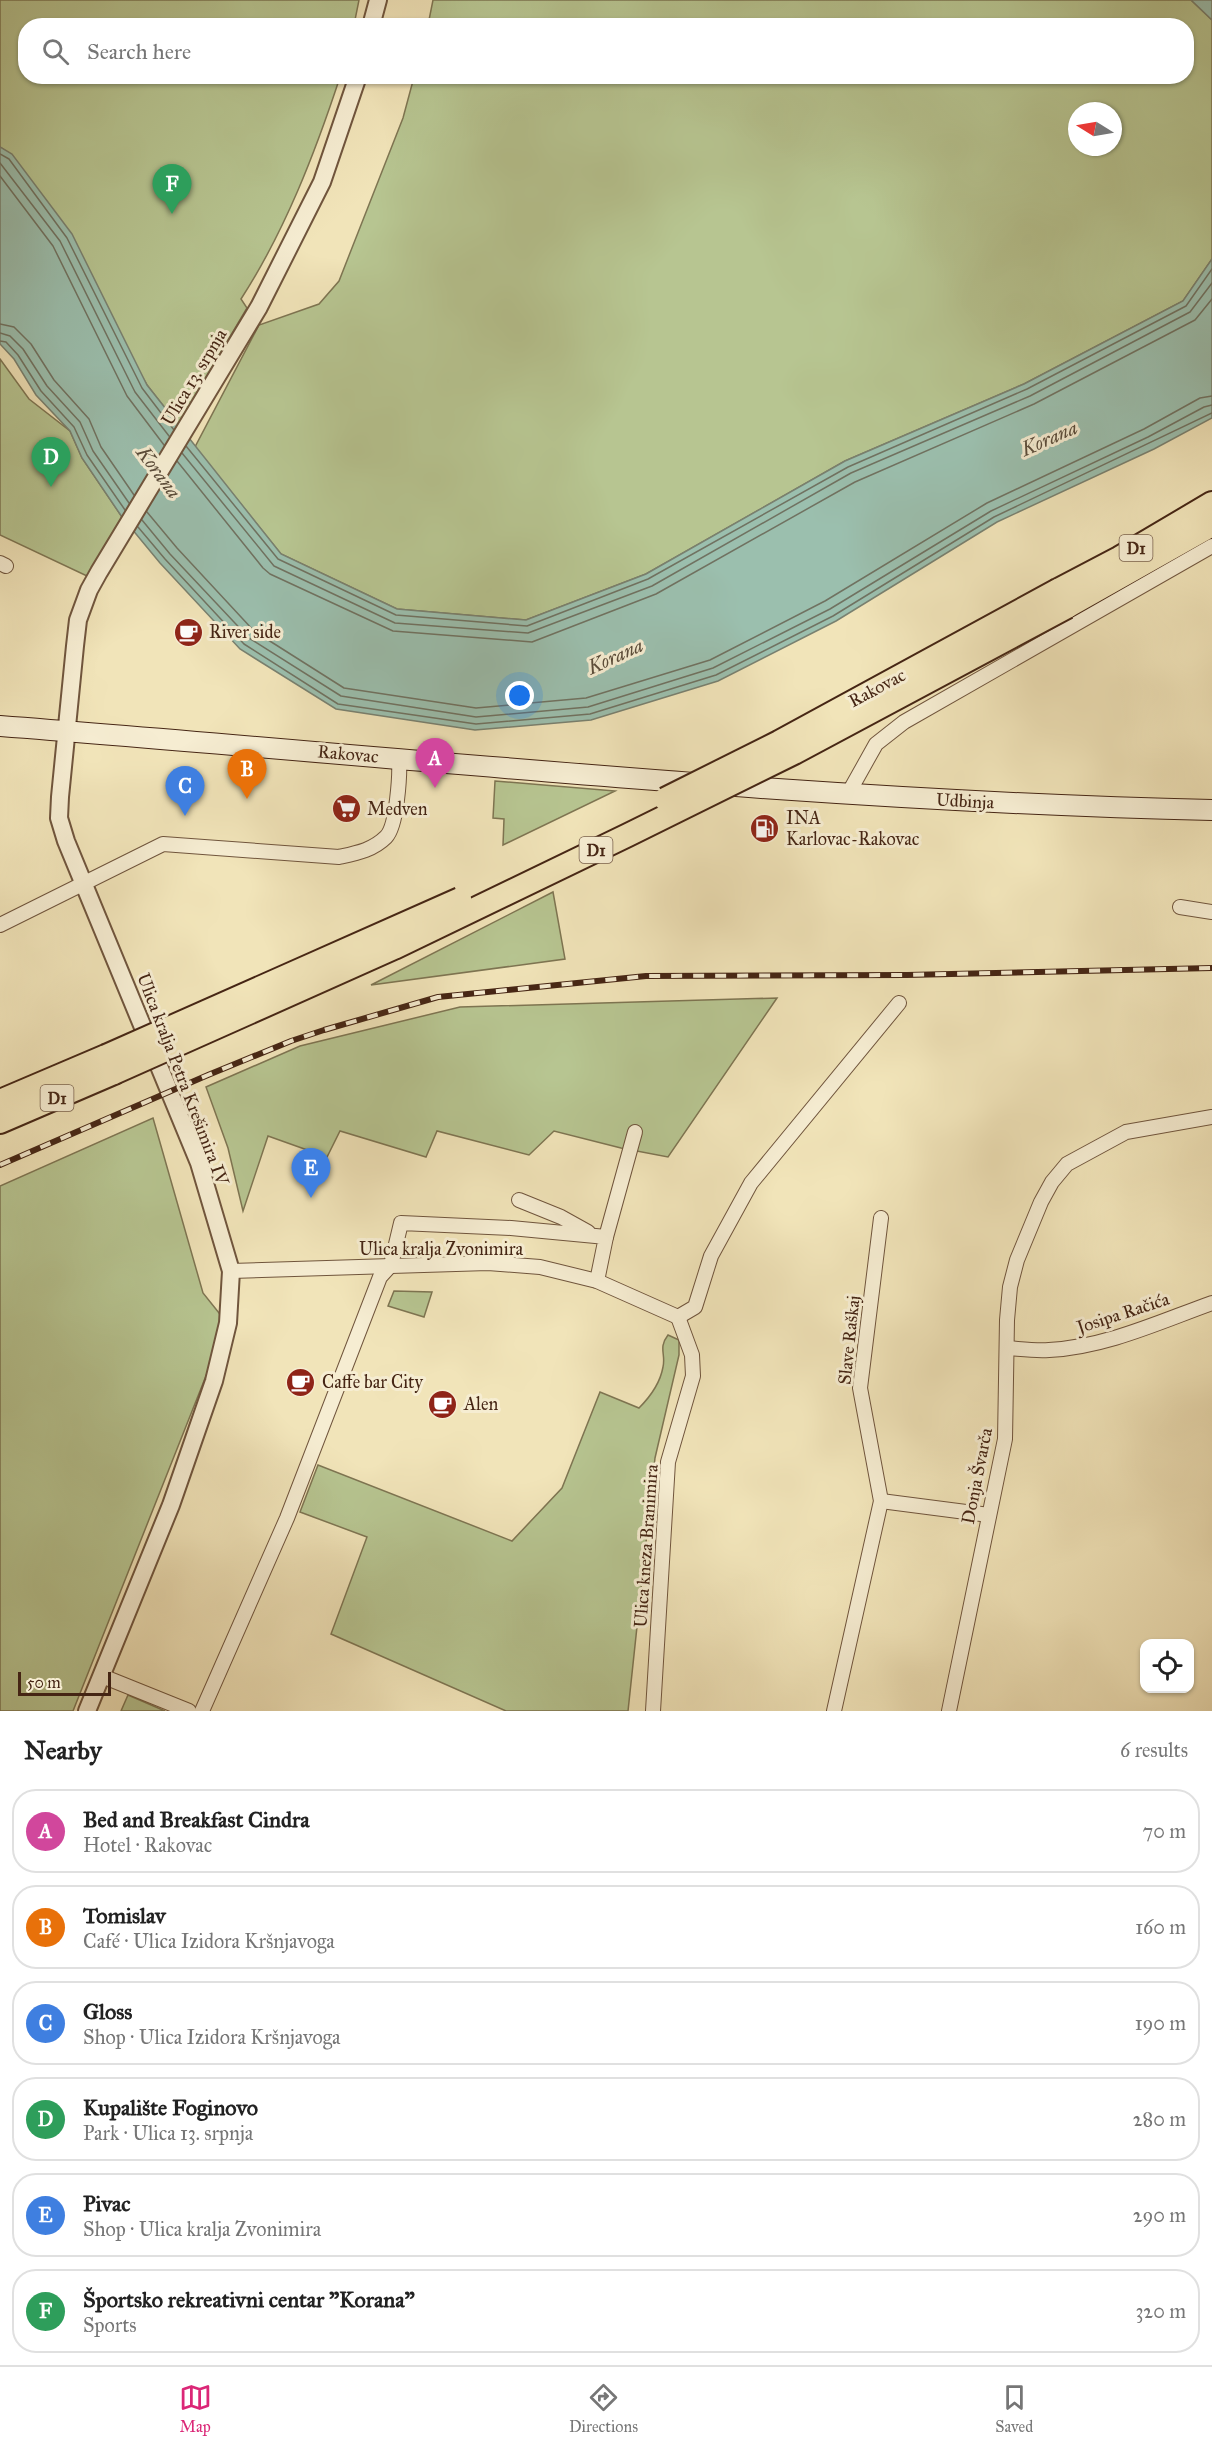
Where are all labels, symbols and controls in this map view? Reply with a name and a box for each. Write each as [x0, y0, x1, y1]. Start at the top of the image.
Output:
search box [18, 18, 1194, 84]
icon: search [39, 35, 72, 68]
text: Search here [87, 38, 191, 65]
north arrow [1068, 102, 1122, 156]
pin: F [152, 164, 192, 214]
street label: Ulica 13. srpnja [156, 324, 232, 429]
water label: Korana [1016, 415, 1081, 461]
pin: D [32, 438, 70, 487]
water label: Korana [131, 440, 186, 503]
road number: D1 [1120, 535, 1152, 561]
cafe icon: River side [172, 616, 204, 648]
place label: River side [209, 621, 281, 643]
water label: Korana [582, 633, 647, 680]
street label: Rakovac [845, 664, 910, 712]
your location [505, 681, 534, 710]
pin: A [416, 738, 454, 788]
street label: Rakovac [317, 740, 380, 768]
pin: B [228, 750, 266, 799]
pin: C [166, 766, 204, 816]
street label: Udbinja [935, 788, 995, 814]
supermarket icon: Medven [330, 793, 362, 825]
place label: Medven [367, 798, 428, 820]
place label: INA Karlovac-Rakovac [786, 807, 920, 850]
fuel station icon: INA Karlovac-Rakovac [749, 812, 781, 844]
road number: D1 [580, 837, 612, 863]
street label: Ulica kralja Petra Krešimira IV [132, 970, 234, 1190]
road number: D1 [40, 1085, 74, 1111]
pin: E [292, 1148, 330, 1198]
street label: Ulica kralja Zvonimira [359, 1238, 523, 1260]
street label: Josipa Račića [1072, 1288, 1173, 1340]
street label: Slave Raškaj [833, 1294, 865, 1386]
cafe icon: Caffe bar City [285, 1366, 317, 1398]
place label: Caffe bar City [322, 1371, 423, 1393]
cafe icon: Alen [427, 1388, 459, 1420]
place label: Alen [463, 1393, 498, 1415]
street label: Donja Švarča [956, 1426, 997, 1526]
street label: Ulica kneza Branimira [629, 1463, 663, 1628]
map controls [1140, 1639, 1194, 1693]
button: locate [1140, 1639, 1194, 1693]
scale bar [18, 1669, 111, 1696]
text: 50 m [27, 1673, 61, 1692]
text: Nearby [24, 1734, 102, 1766]
text: 6 results [1120, 1738, 1188, 1762]
text: Bed and Breakfast Cindra [83, 1806, 310, 1833]
text: A [39, 1819, 52, 1843]
text: 70 m [1143, 1819, 1186, 1843]
text: Hotel · Rakovac [83, 1833, 212, 1857]
text: Tomislav [83, 1902, 166, 1929]
text: B [39, 1915, 52, 1939]
text: 160 m [1135, 1915, 1186, 1939]
text: Café · Ulica Izidora Kršnjavoga [83, 1929, 335, 1953]
text: Gloss [83, 1998, 132, 2025]
text: C [39, 2011, 52, 2035]
text: 190 m [1135, 2011, 1186, 2035]
text: Shop · Ulica Izidora Kršnjavoga [83, 2025, 341, 2049]
text: Kupalište Foginovo [83, 2094, 258, 2121]
text: D [38, 2107, 53, 2131]
text: 280 m [1133, 2107, 1186, 2131]
text: Park · Ulica 13. srpnja [83, 2121, 253, 2145]
text: Pivac [83, 2190, 130, 2217]
text: E [38, 2203, 53, 2227]
text: 290 m [1133, 2203, 1186, 2227]
text: Shop · Ulica kralja Zvonimira [83, 2217, 321, 2241]
text: Športsko rekreativni centar "Korana" [83, 2286, 415, 2313]
text: F [39, 2299, 52, 2323]
text: 320 m [1135, 2299, 1186, 2323]
text: Sports [83, 2313, 137, 2337]
tab: Map [179, 2381, 212, 2436]
tab: Directions [569, 2381, 638, 2436]
tab: Saved [995, 2381, 1033, 2436]

